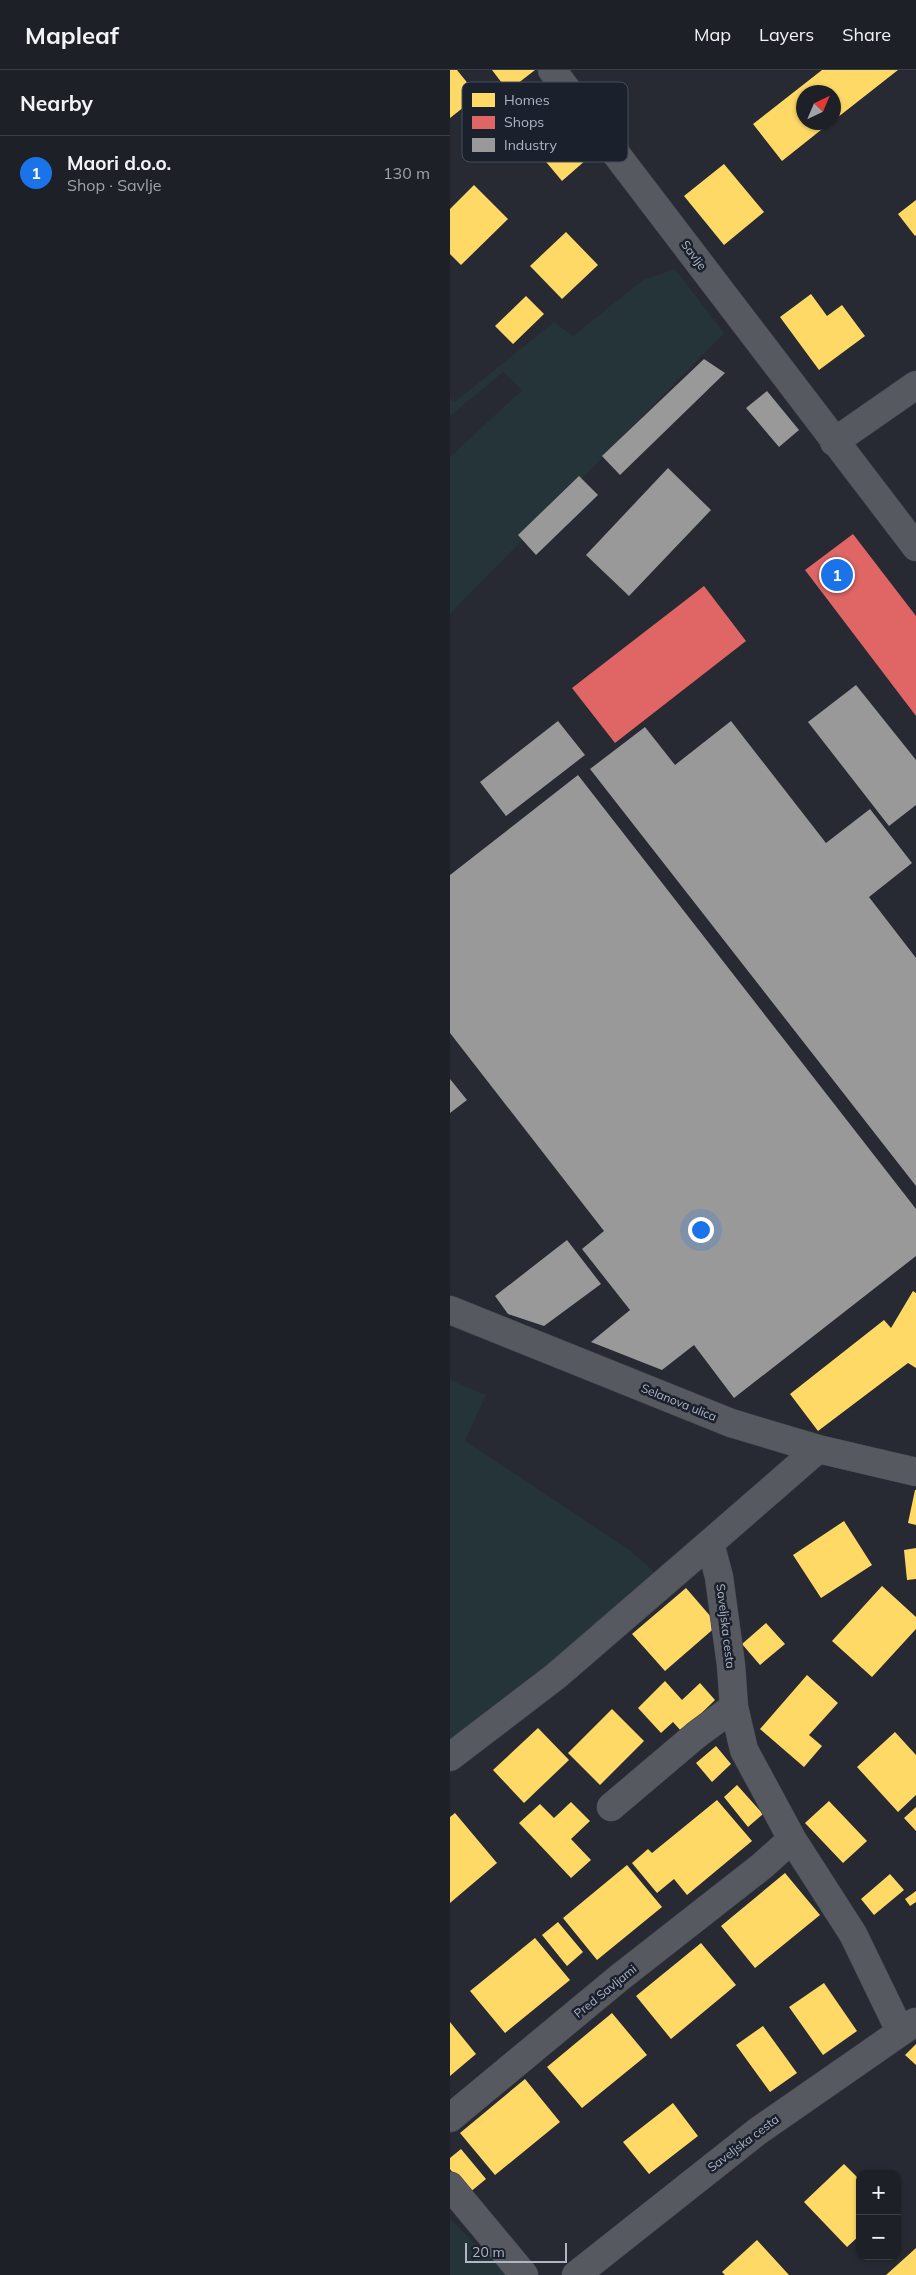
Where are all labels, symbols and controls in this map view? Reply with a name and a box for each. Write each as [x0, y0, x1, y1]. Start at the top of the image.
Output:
text: Mapleaf [25, 20, 119, 50]
text: Map [694, 23, 731, 46]
text: Layers [759, 23, 814, 46]
text: Share [842, 23, 891, 46]
legend [462, 82, 628, 162]
north arrow [796, 85, 841, 130]
text: Nearby [20, 90, 93, 116]
text: Homes [504, 91, 550, 109]
text: Shops [504, 113, 544, 131]
text: Industry [504, 136, 558, 154]
text: Maori d.o.o. [67, 151, 171, 175]
text: 1 [31, 163, 41, 183]
text: 130 m [383, 163, 430, 183]
text: Shop · Savlje [67, 175, 161, 195]
street label: Savlje [678, 237, 710, 273]
pin: 1 [821, 556, 853, 594]
your location [688, 1217, 714, 1243]
street label: Selanova ulica [639, 1380, 719, 1424]
street label: Saveljska cesta [713, 1583, 739, 1669]
street label: Pred Savljami [571, 1961, 639, 2021]
street label: Saveljska cesta [704, 2111, 782, 2175]
map controls [856, 2170, 901, 2260]
button: + [856, 2170, 901, 2215]
button: − [856, 2215, 901, 2260]
scale bar [465, 2240, 568, 2263]
text: 20 m [472, 2243, 505, 2261]

